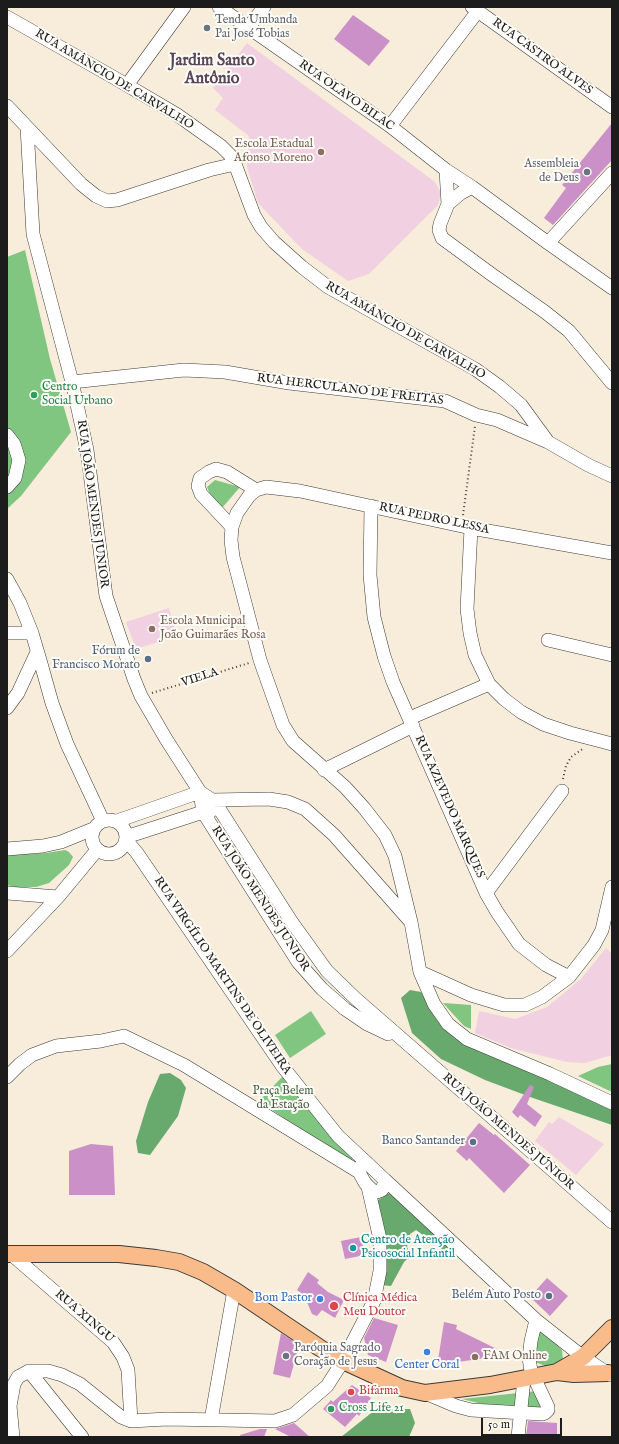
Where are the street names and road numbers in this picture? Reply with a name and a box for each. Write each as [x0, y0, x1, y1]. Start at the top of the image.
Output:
street label: RUA CASTRO ALVES [489, 16, 595, 98]
street label: RUA AMÂNCIO DE CARVALHO [32, 27, 196, 133]
street label: RUA OLAVO BILAC [295, 58, 397, 134]
street label: RUA AMÂNCIO DE CARVALHO [322, 279, 488, 383]
street label: RUA HERCULANO DE FREITAS [256, 371, 444, 409]
street label: RUA JOÃO MENDES JUNIOR [73, 419, 111, 589]
street label: RUA PEDRO LESSA [378, 500, 490, 538]
street label: VIELA [180, 665, 220, 691]
street label: RUA AZEVEDO MARQUES [411, 733, 487, 881]
street label: RUA JOÃO MENDES JUNIOR [208, 824, 312, 974]
street label: RUA VIRGÍLIO MARTINS DE OLIVEIRA [150, 874, 294, 1078]
street label: RUA JOÃO MENDES JÚNIOR [439, 1071, 577, 1193]
street label: RUA XINGU [51, 1287, 117, 1347]

